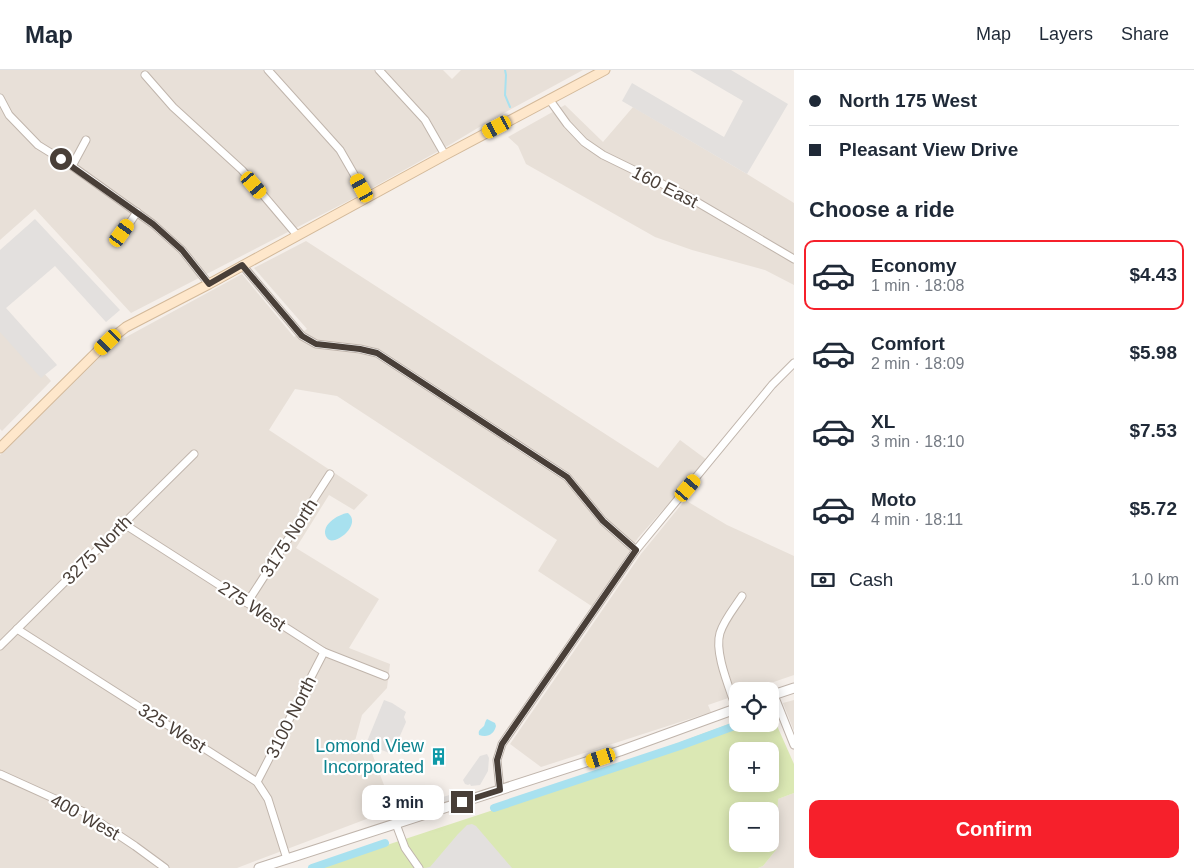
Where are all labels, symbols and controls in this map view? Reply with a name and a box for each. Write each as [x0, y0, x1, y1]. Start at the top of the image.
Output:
text: Map [25, 21, 73, 48]
text: Map [976, 24, 1011, 44]
text: Layers [1039, 24, 1093, 44]
text: Share [1121, 24, 1169, 44]
text: North 175 West [839, 90, 977, 111]
car [480, 113, 513, 141]
text: Pleasant View Drive [839, 139, 1018, 160]
route start [50, 148, 72, 170]
street label: 160 East [629, 162, 701, 212]
car [238, 169, 269, 201]
car [348, 171, 375, 205]
text: Choose a ride [809, 197, 954, 222]
car [107, 216, 136, 250]
icon: car [811, 253, 856, 298]
text: Economy [871, 255, 957, 276]
text: $4.43 [1129, 264, 1177, 285]
text: 1 min · 18:08 [871, 277, 964, 294]
car [91, 326, 124, 358]
icon: car [811, 331, 856, 376]
text: Comfort [871, 333, 945, 354]
text: $5.98 [1129, 342, 1177, 363]
text: 2 min · 18:09 [871, 355, 964, 372]
icon: car [811, 409, 856, 454]
text: XL [871, 411, 895, 432]
text: $7.53 [1129, 420, 1177, 441]
text: 3 min · 18:10 [871, 433, 964, 450]
car [672, 472, 703, 504]
icon: car [811, 487, 856, 532]
text: Moto [871, 489, 916, 510]
street label: 3175 North [256, 495, 322, 581]
text: $5.72 [1129, 498, 1177, 519]
street label: 3275 North [58, 511, 136, 589]
text: 4 min · 18:11 [871, 511, 963, 528]
icon: cash [809, 566, 837, 594]
text: Cash [849, 569, 893, 590]
text: 1.0 km [1131, 571, 1179, 588]
street label: 275 West [215, 577, 289, 635]
street label: 3100 North [262, 673, 320, 761]
map controls [729, 682, 779, 852]
button: locate [729, 682, 779, 732]
street label: 325 West [135, 699, 209, 757]
place label: Lomond View Incorporated [315, 736, 425, 777]
button: + [729, 742, 779, 792]
building icon: Lomond View Incorporated [428, 746, 448, 766]
car [584, 746, 617, 770]
callout: 3 min [362, 784, 444, 820]
street label: 400 West [47, 790, 123, 844]
route end [451, 791, 473, 813]
text: 3 min [382, 794, 424, 811]
button: Confirm [809, 800, 1179, 858]
button: − [729, 802, 779, 852]

